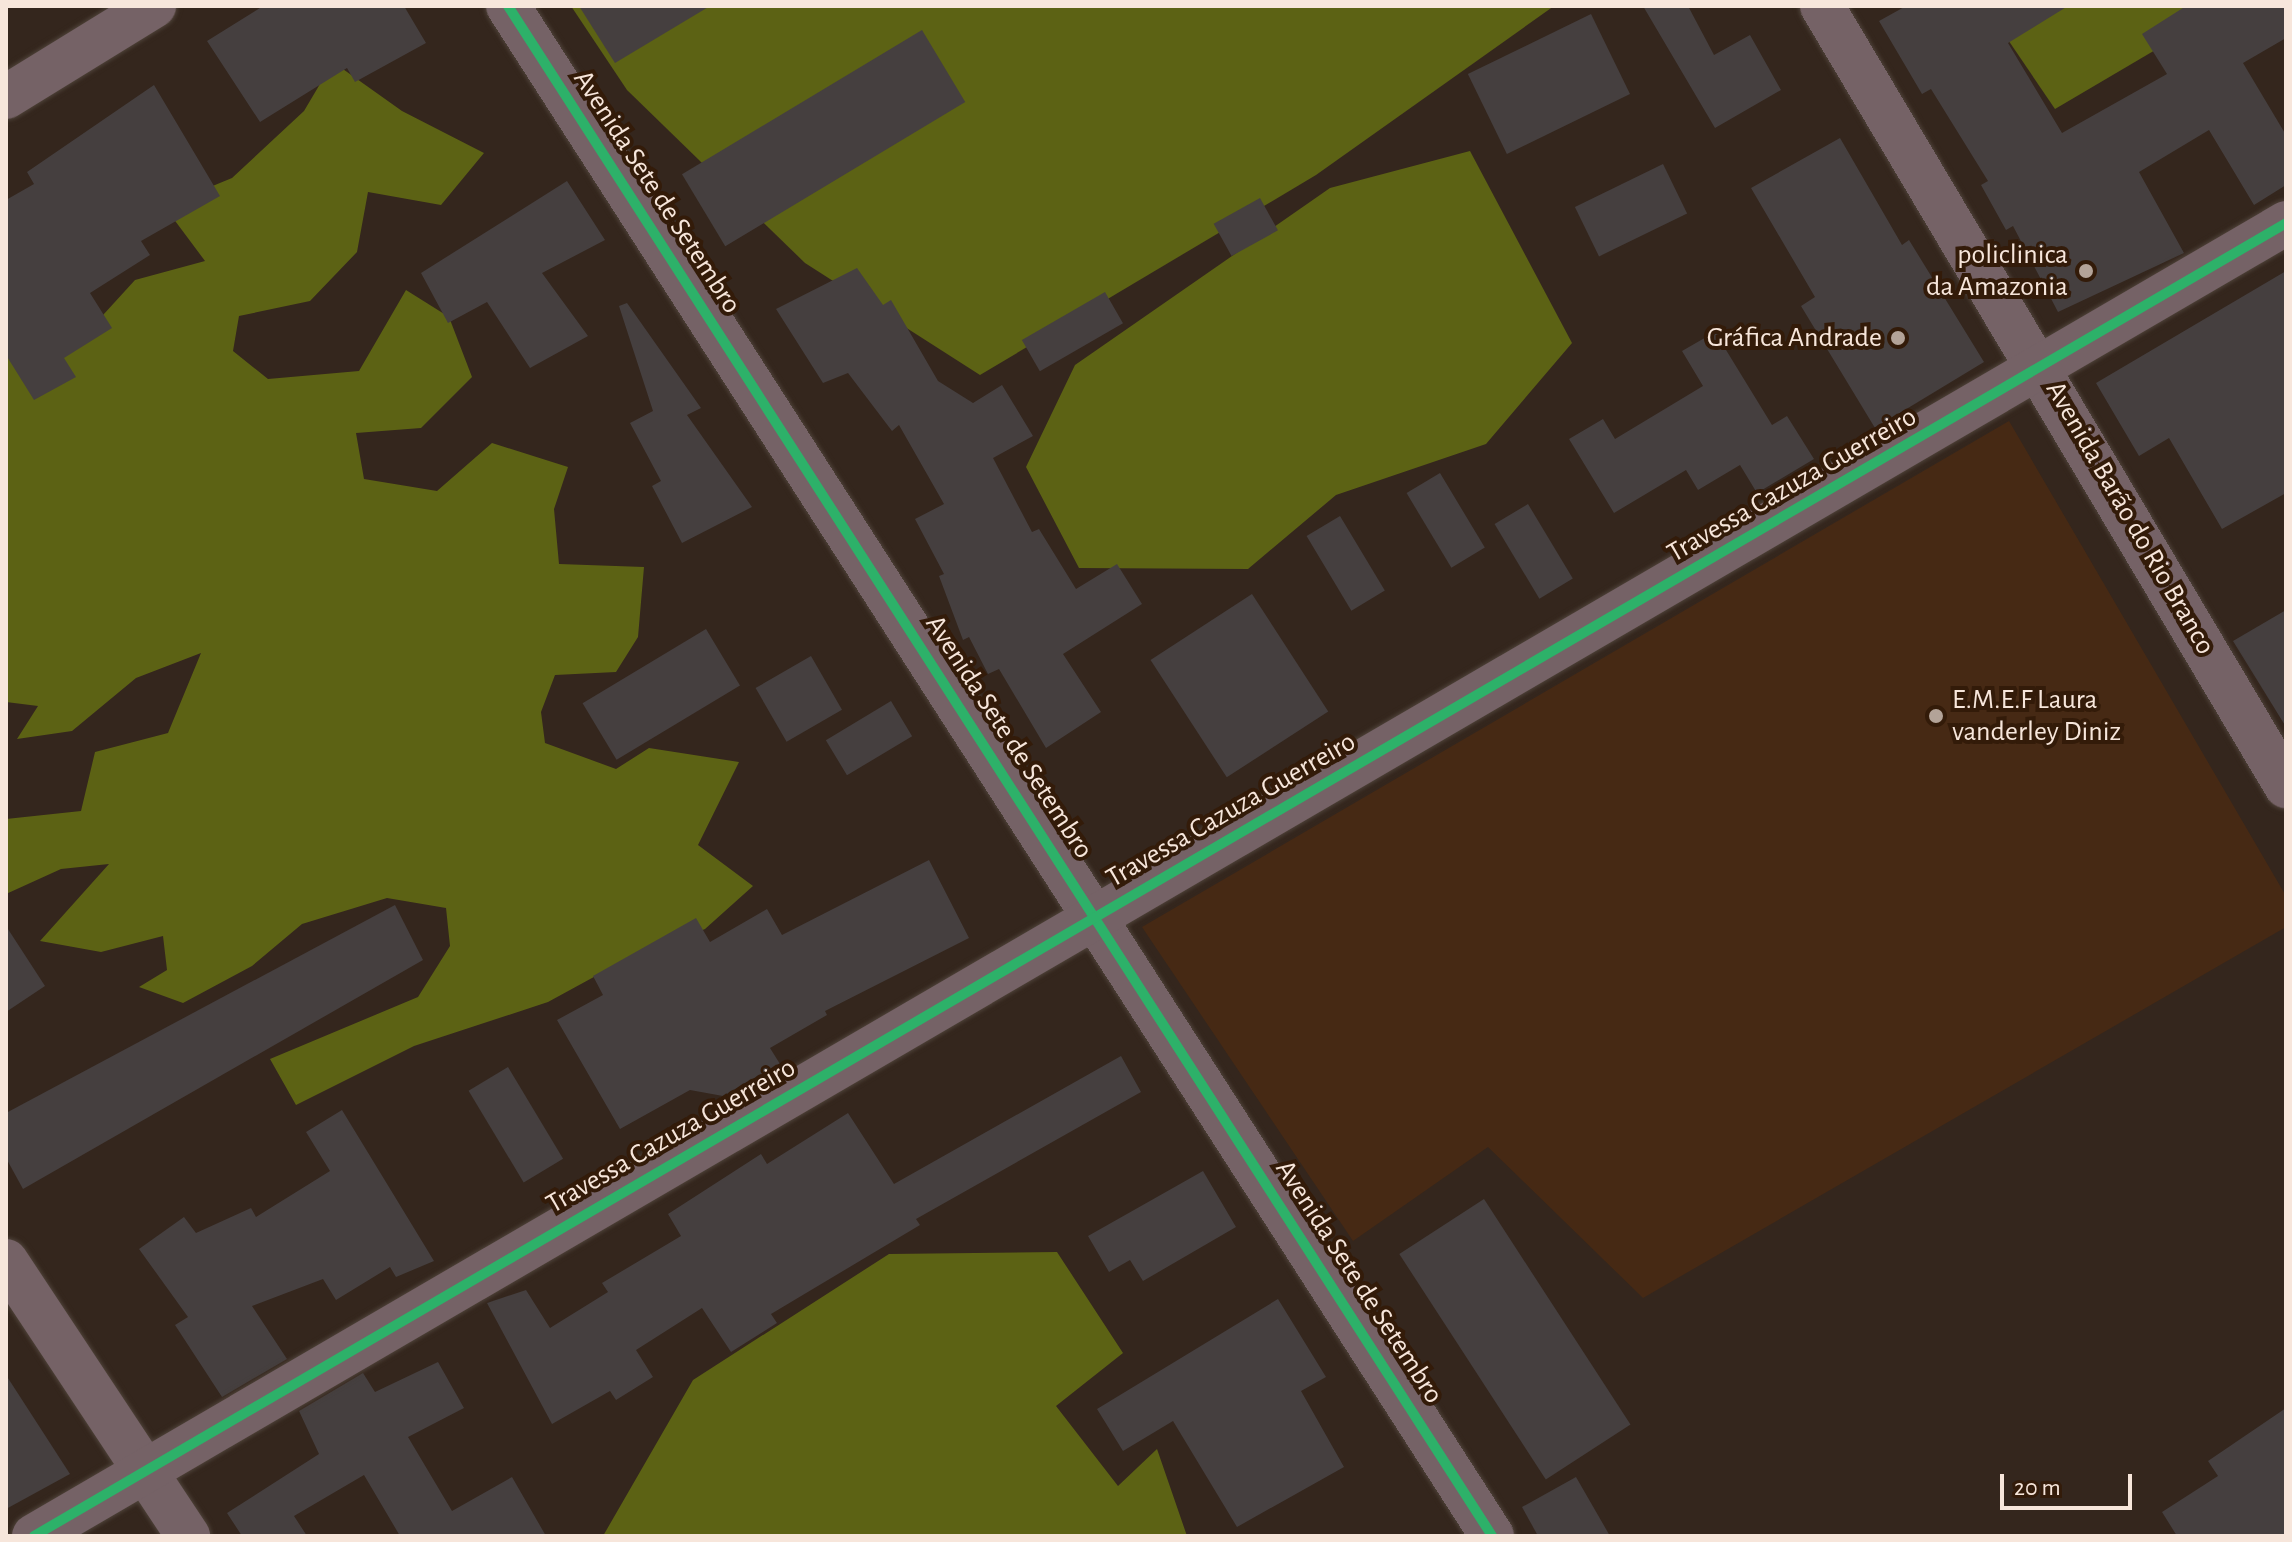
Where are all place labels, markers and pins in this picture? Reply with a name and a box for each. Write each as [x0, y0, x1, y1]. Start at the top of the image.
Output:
place label: policlinica da Amazonia [1926, 238, 2068, 304]
marker: policlinica da Amazonia [2075, 260, 2097, 282]
place label: Gráfica Andrade [1707, 321, 1882, 355]
marker: Gráfica Andrade [1889, 329, 1907, 347]
place label: E.M.E.F Laura vanderley Diniz [1952, 683, 2121, 749]
marker: E.M.E.F Laura vanderley Diniz [1927, 707, 1945, 725]

